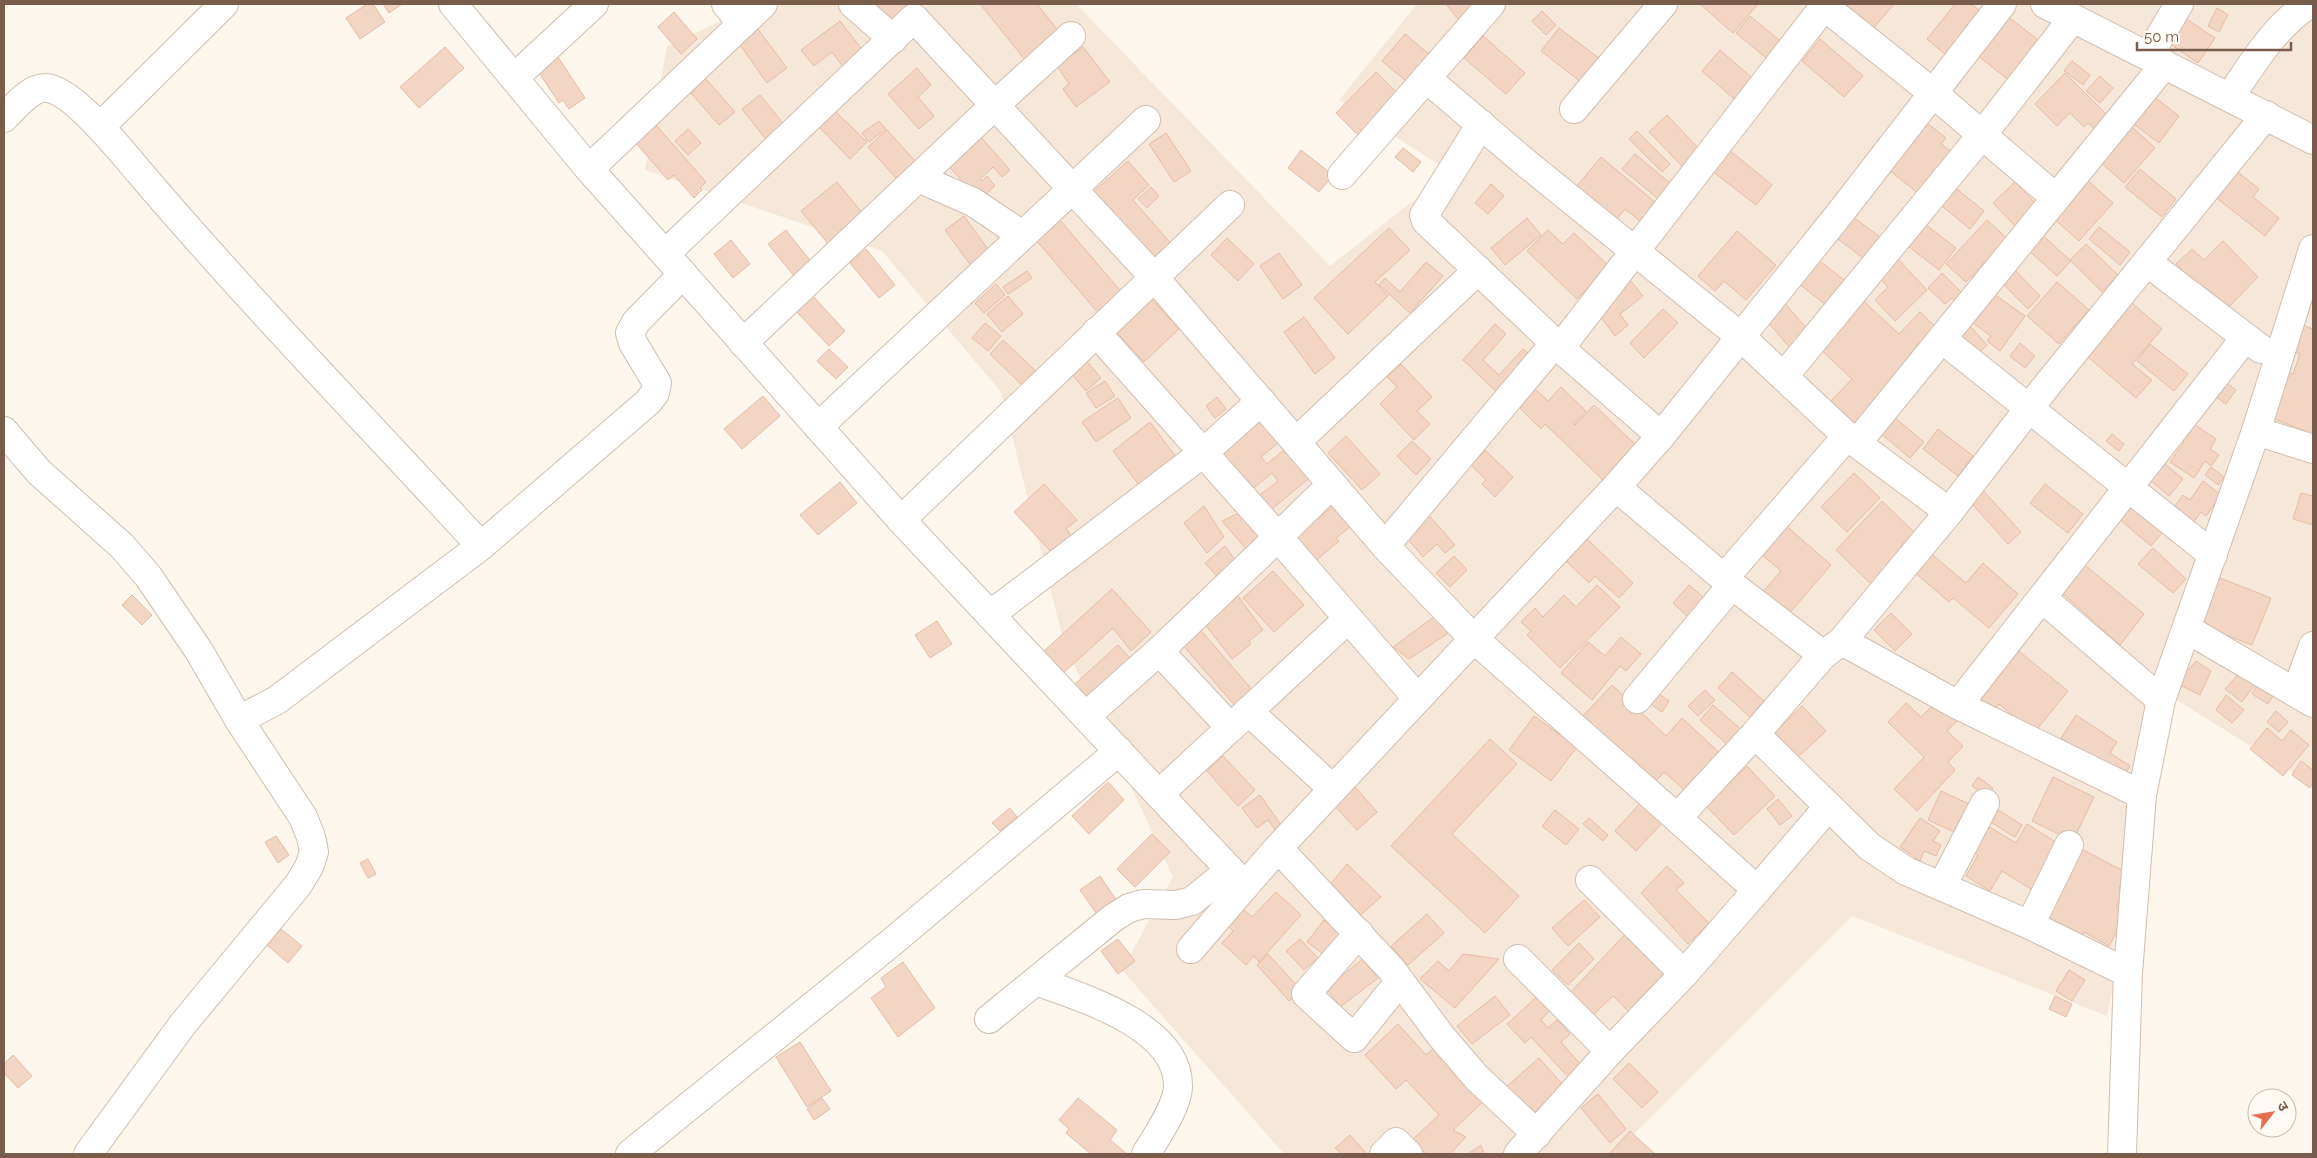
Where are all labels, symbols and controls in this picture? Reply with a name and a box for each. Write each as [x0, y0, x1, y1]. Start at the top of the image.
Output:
scale bar [2137, 20, 2291, 52]
text: 50 m [2144, 28, 2179, 46]
north arrow [2247, 1088, 2297, 1138]
text: उ [2274, 1099, 2293, 1115]

